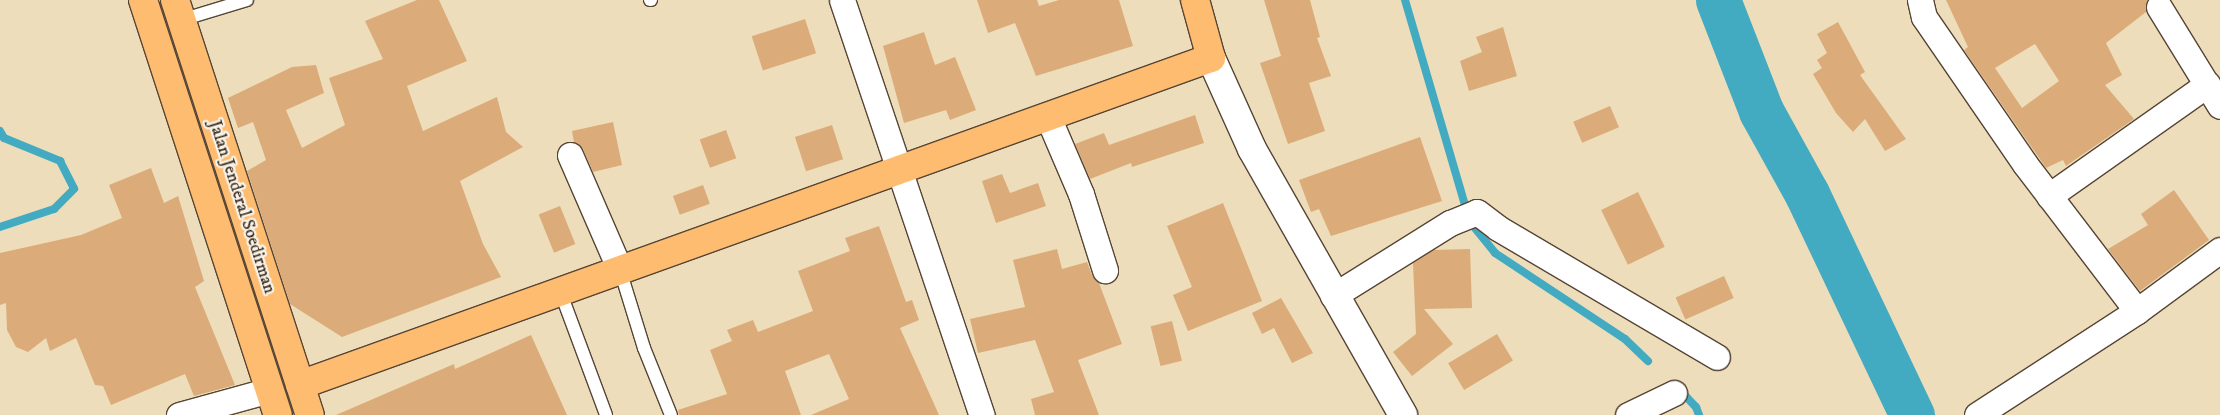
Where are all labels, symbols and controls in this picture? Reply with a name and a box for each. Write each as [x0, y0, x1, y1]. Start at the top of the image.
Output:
street label: Jalan Jenderal Soedirman [204, 118, 280, 296]

